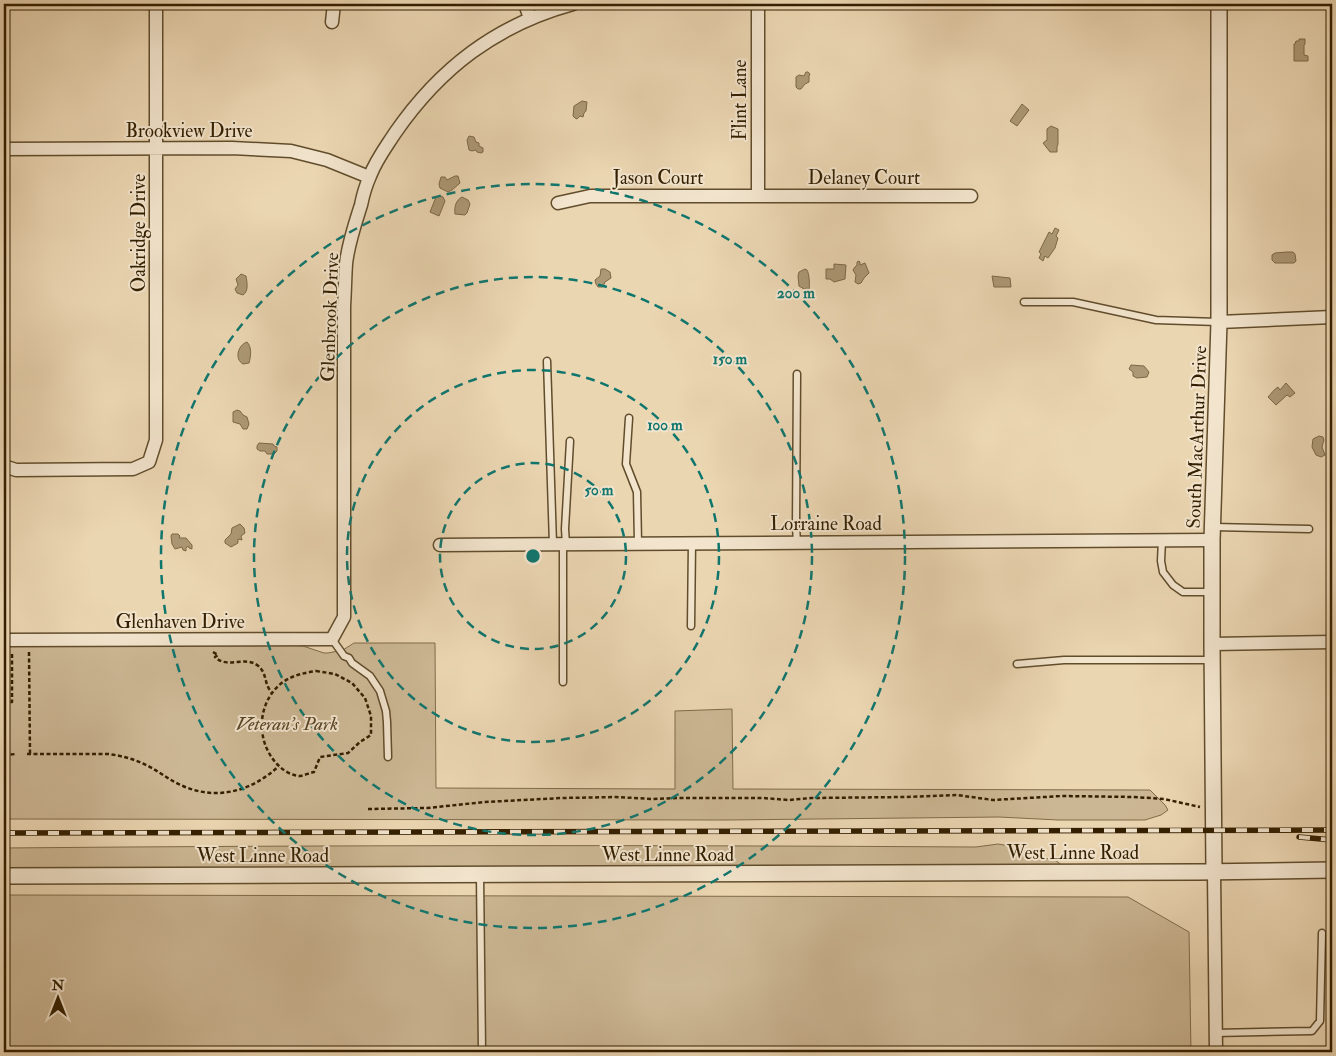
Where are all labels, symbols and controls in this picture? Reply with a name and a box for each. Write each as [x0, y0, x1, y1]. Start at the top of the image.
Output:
street label: Flint Lane [728, 59, 752, 141]
street label: Brookview Drive [126, 119, 253, 143]
street label: Jason Court [612, 166, 703, 190]
street label: Delaney Court [808, 166, 920, 190]
street label: Oakridge Drive [127, 174, 151, 292]
street label: Glenbrook Drive [316, 252, 344, 382]
text: 200 m [777, 284, 815, 303]
street label: South MacArthur Drive [1182, 345, 1212, 529]
text: 150 m [713, 350, 747, 369]
text: 100 m [647, 416, 683, 435]
text: 50 m [585, 481, 614, 500]
street label: Lorraine Road [770, 512, 882, 536]
centre of rings [524, 547, 542, 565]
street label: Glenhaven Drive [115, 610, 245, 634]
park label: Veteran's Park [236, 712, 338, 736]
street label: West Linne Road [1006, 841, 1140, 865]
street label: West Linne Road [601, 843, 735, 867]
street label: West Linne Road [196, 844, 330, 868]
north arrow [32, 974, 82, 1024]
text: N [51, 977, 65, 994]

